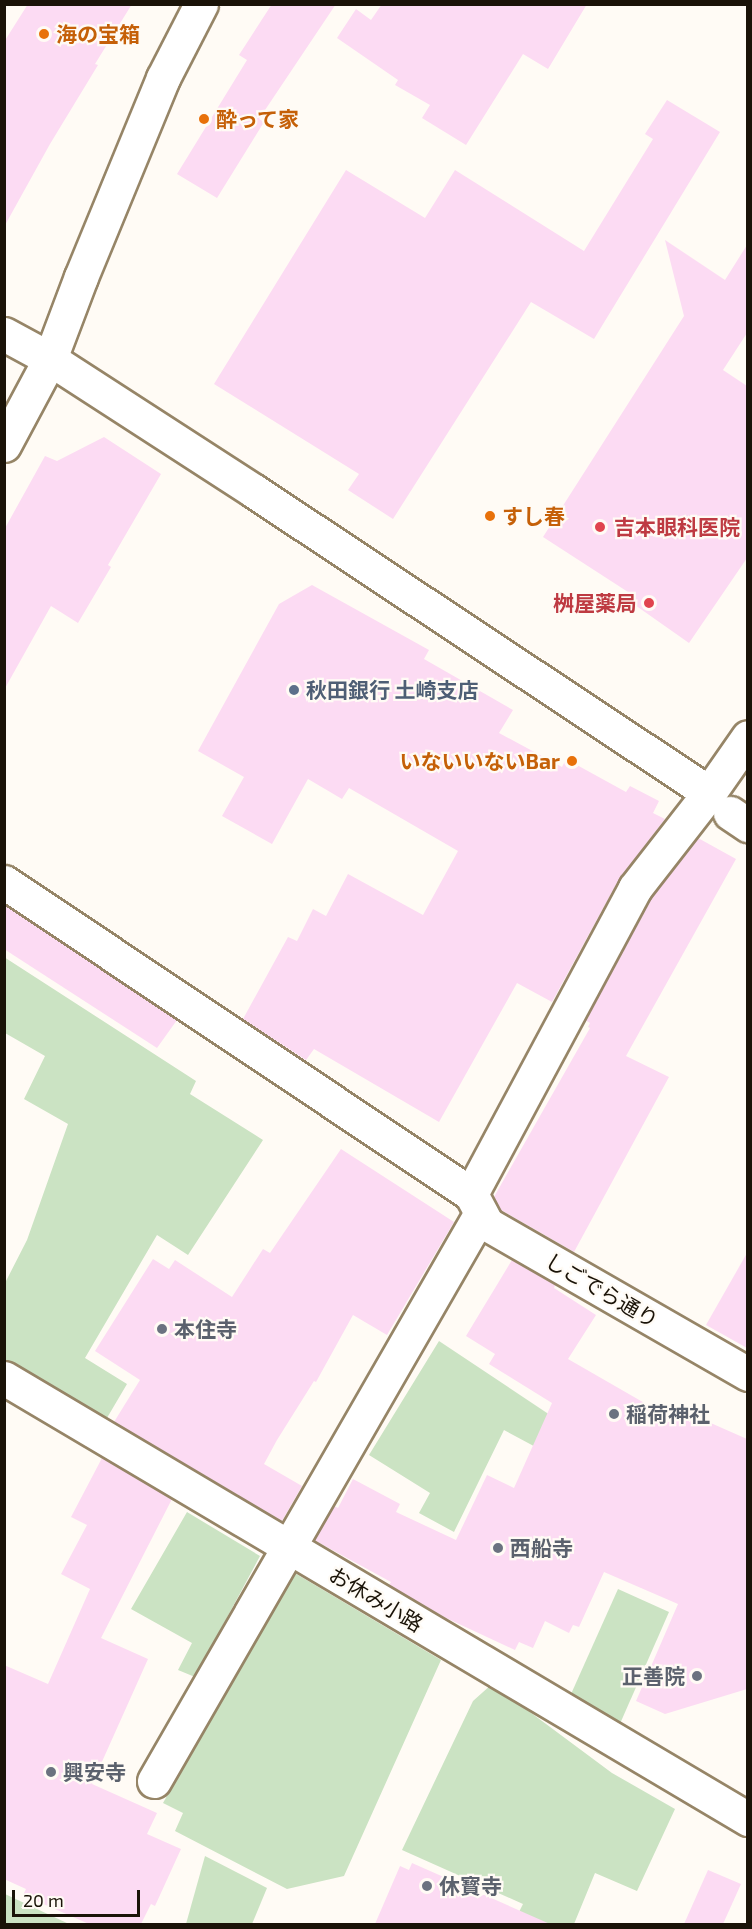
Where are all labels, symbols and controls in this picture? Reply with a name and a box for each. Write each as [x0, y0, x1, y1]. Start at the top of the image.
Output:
place label: 海の宝箱 [56, 21, 140, 47]
marker: 海の宝箱 [37, 27, 51, 41]
place label: 酔って家 [216, 106, 300, 132]
marker: 酔って家 [197, 112, 211, 126]
place label: すし春 [502, 503, 565, 529]
marker: すし春 [483, 509, 497, 523]
place label: 吉本眼科医院 [614, 514, 740, 540]
marker: 吉本眼科医院 [591, 518, 609, 536]
place label: 桝屋薬局 [553, 590, 637, 616]
marker: 桝屋薬局 [642, 596, 656, 610]
place label: 秋田銀行 土崎支店 [306, 677, 479, 703]
marker: 秋田銀行 土崎支店 [287, 683, 301, 697]
place label: いないいないBar [400, 748, 560, 774]
marker: いないいないBar [565, 754, 579, 768]
street label: しごでら通り [541, 1248, 663, 1332]
place label: 本住寺 [174, 1316, 237, 1342]
marker: 本住寺 [155, 1322, 169, 1336]
place label: 稲荷神社 [626, 1401, 710, 1427]
marker: 稲荷神社 [607, 1407, 621, 1421]
place label: 西船寺 [510, 1535, 573, 1561]
marker: 西船寺 [491, 1541, 505, 1555]
street label: お休み小路 [325, 1561, 427, 1637]
place label: 正善院 [622, 1663, 685, 1689]
marker: 正善院 [690, 1669, 704, 1683]
place label: 興安寺 [63, 1759, 126, 1785]
marker: 興安寺 [44, 1765, 58, 1779]
place label: 休寳寺 [439, 1873, 502, 1899]
scale bar [15, 1878, 142, 1916]
marker: 休寳寺 [420, 1879, 434, 1893]
text: 20 m [23, 1889, 64, 1911]

